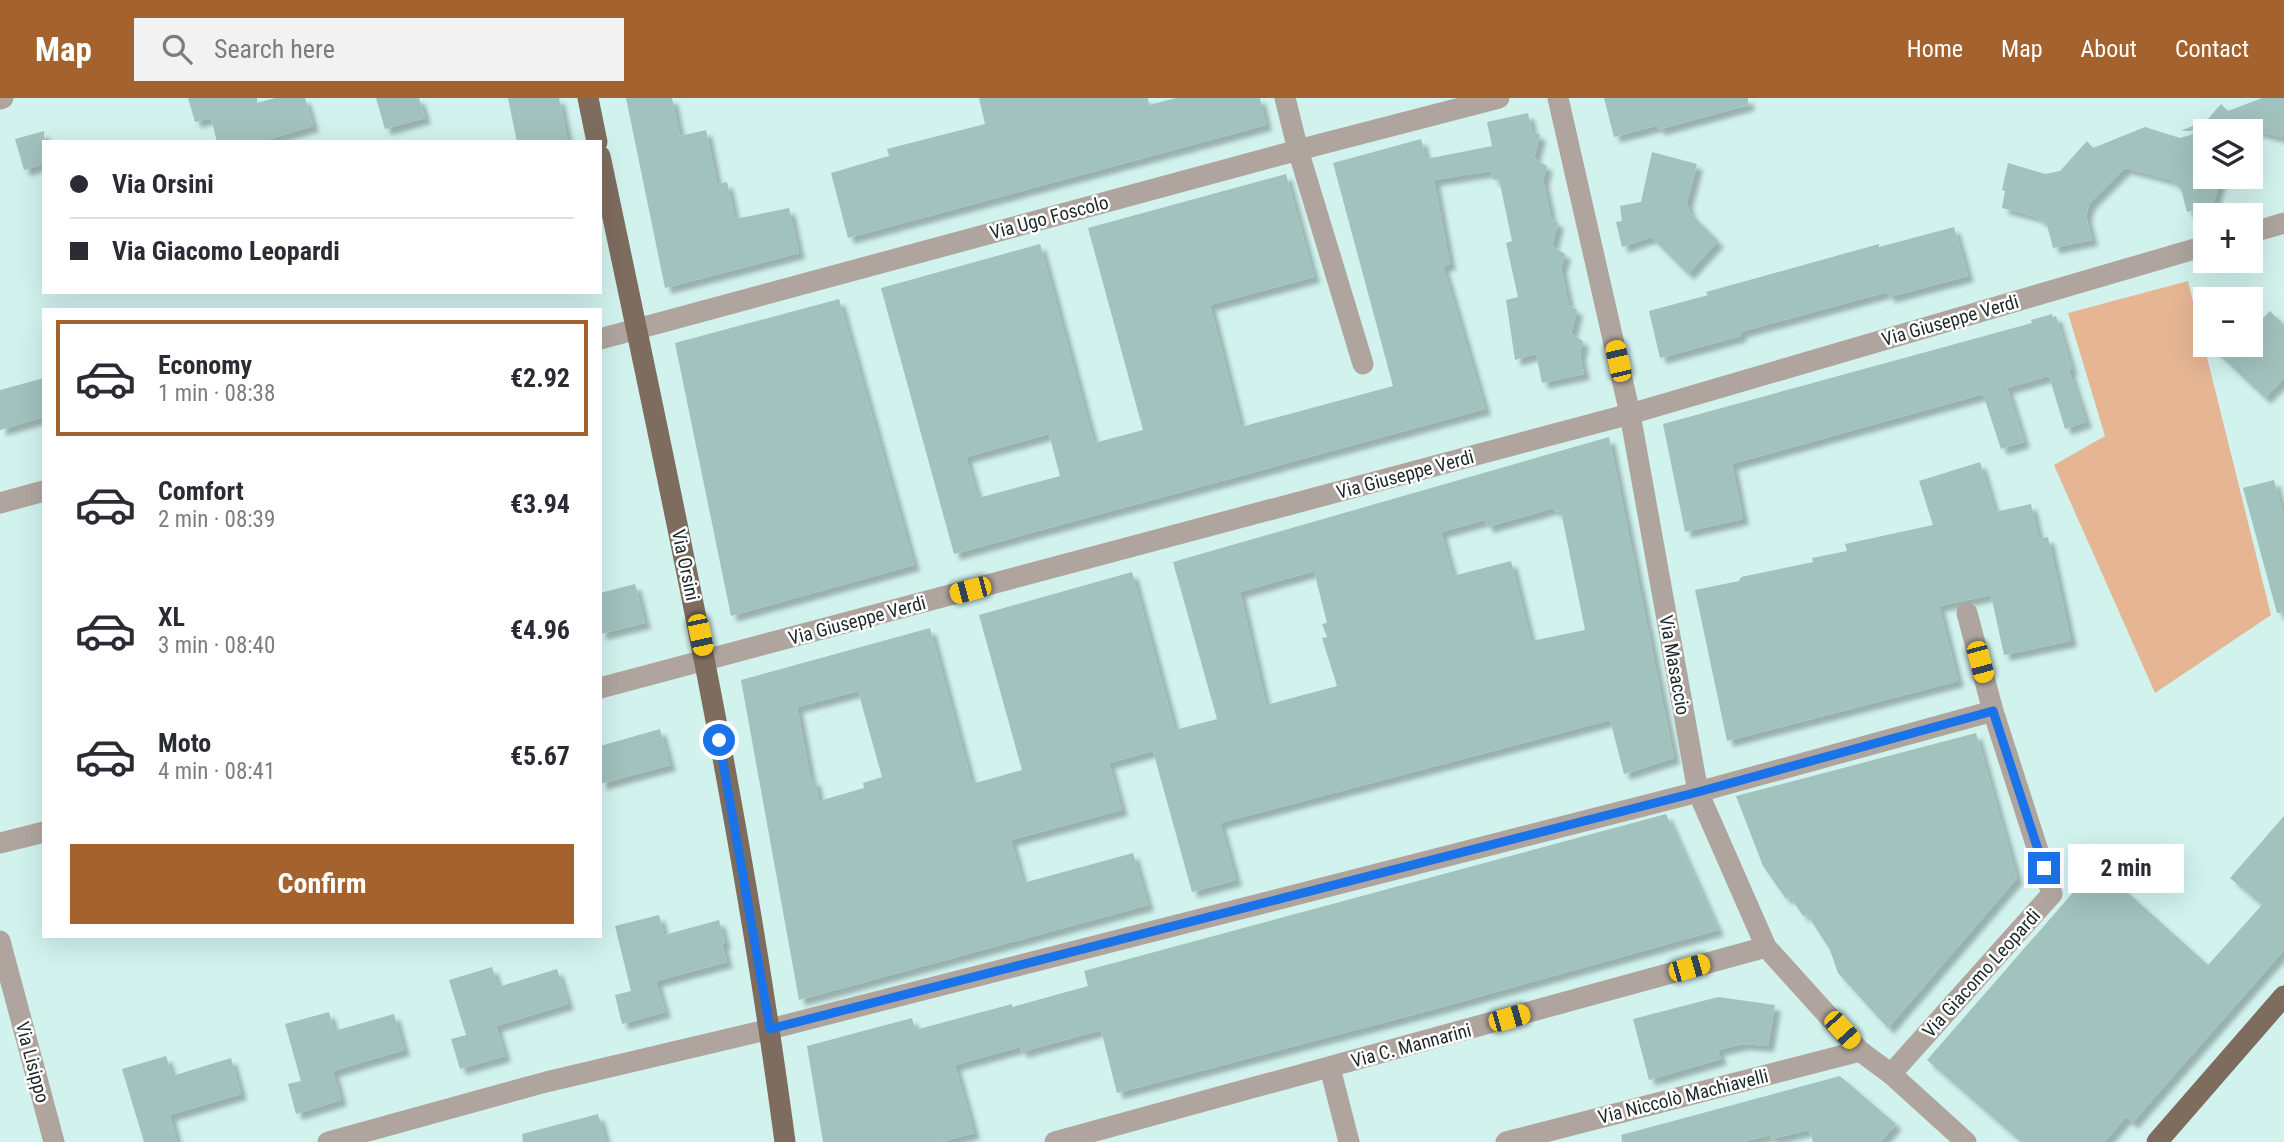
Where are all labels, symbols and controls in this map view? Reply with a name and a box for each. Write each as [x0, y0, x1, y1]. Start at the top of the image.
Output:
search box [134, 18, 624, 81]
text: Map [35, 30, 92, 69]
icon: search [158, 30, 196, 68]
text: Search here [214, 34, 335, 64]
text: Home [1907, 35, 1963, 63]
text: Map [2001, 35, 2043, 63]
text: About [2081, 35, 2137, 63]
text: Contact [2175, 35, 2249, 63]
map controls [2193, 119, 2263, 357]
button: layers [2193, 119, 2263, 189]
text: Via Orsini [112, 169, 214, 199]
street label: Via Ugo Foscolo [987, 191, 1111, 244]
button: + [2193, 203, 2263, 273]
text: Via Giacomo Leopardi [112, 236, 340, 266]
button: − [2193, 287, 2263, 357]
street label: Via Giuseppe Verdi [1879, 290, 2021, 351]
car [1604, 338, 1633, 384]
icon: car [74, 347, 137, 410]
text: Economy [158, 350, 252, 380]
text: €2.92 [510, 363, 570, 393]
text: 1 min · 08:38 [158, 380, 275, 407]
street label: Via Giuseppe Verdi [1334, 445, 1476, 504]
icon: car [74, 473, 137, 536]
text: Comfort [158, 476, 244, 506]
text: €3.94 [510, 489, 570, 519]
text: 2 min · 08:39 [158, 506, 275, 533]
street label: Via Orsini [667, 527, 704, 603]
car [947, 574, 994, 606]
street label: Via Giuseppe Verdi [786, 591, 928, 650]
icon: car [74, 599, 137, 662]
text: XL [158, 602, 185, 632]
car [686, 612, 715, 658]
street label: Via Masaccio [1654, 613, 1695, 717]
text: €4.96 [510, 615, 570, 645]
text: 3 min · 08:40 [158, 632, 275, 659]
car [1965, 639, 1996, 685]
route start [703, 724, 735, 756]
icon: car [74, 725, 137, 788]
text: Moto [158, 728, 211, 758]
text: €5.67 [510, 741, 570, 771]
text: 4 min · 08:41 [158, 758, 275, 785]
button: Confirm [70, 844, 574, 924]
callout: 2 min [2068, 844, 2184, 892]
route end [2028, 852, 2060, 884]
text: 2 min [2100, 855, 2152, 882]
street label: Via Giacomo Leopardi [1918, 904, 2045, 1042]
car [1666, 952, 1713, 984]
car [1486, 1002, 1533, 1034]
car [1821, 1007, 1864, 1053]
street label: Via C. Mannarini [1349, 1018, 1474, 1073]
street label: Via Lisippo [11, 1019, 54, 1105]
street label: Via Niccolò Machiavelli [1596, 1064, 1771, 1129]

